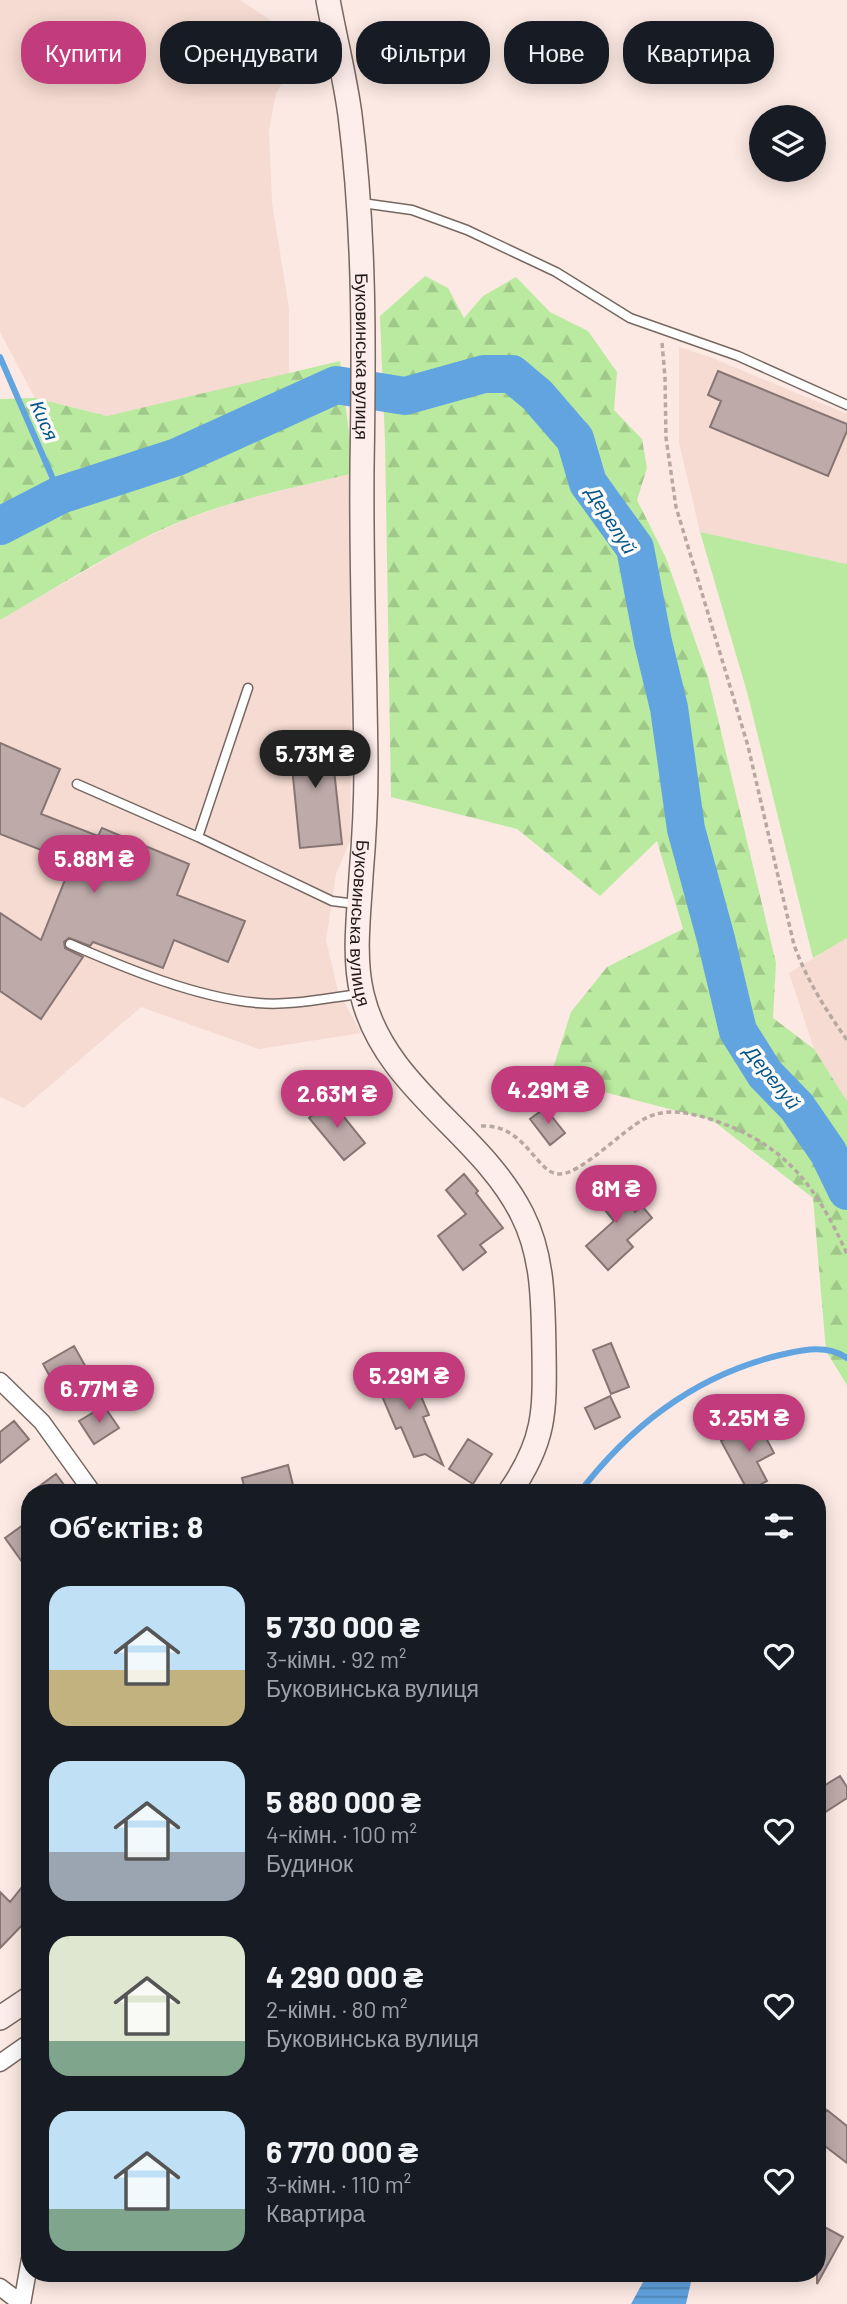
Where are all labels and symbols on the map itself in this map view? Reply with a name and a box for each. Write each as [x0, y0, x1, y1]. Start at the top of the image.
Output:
street label: Буковинська вулиця [351, 273, 374, 440]
water label: Кися [26, 396, 64, 444]
water label: Дерелуй [581, 480, 642, 558]
pin: 5.73M ₴ [250, 730, 380, 790]
pin: 5.88M ₴ [29, 836, 159, 895]
street label: Буковинська вулиця [346, 839, 376, 1009]
water label: Дерелуй [739, 1039, 806, 1114]
pin: 4.29M ₴ [483, 1066, 613, 1126]
pin: 2.63M ₴ [272, 1070, 402, 1130]
pin: 8M ₴ [575, 1166, 657, 1225]
pin: 5.29M ₴ [344, 1352, 474, 1412]
pin: 6.77M ₴ [34, 1366, 164, 1425]
pin: 3.25M ₴ [684, 1394, 814, 1454]

